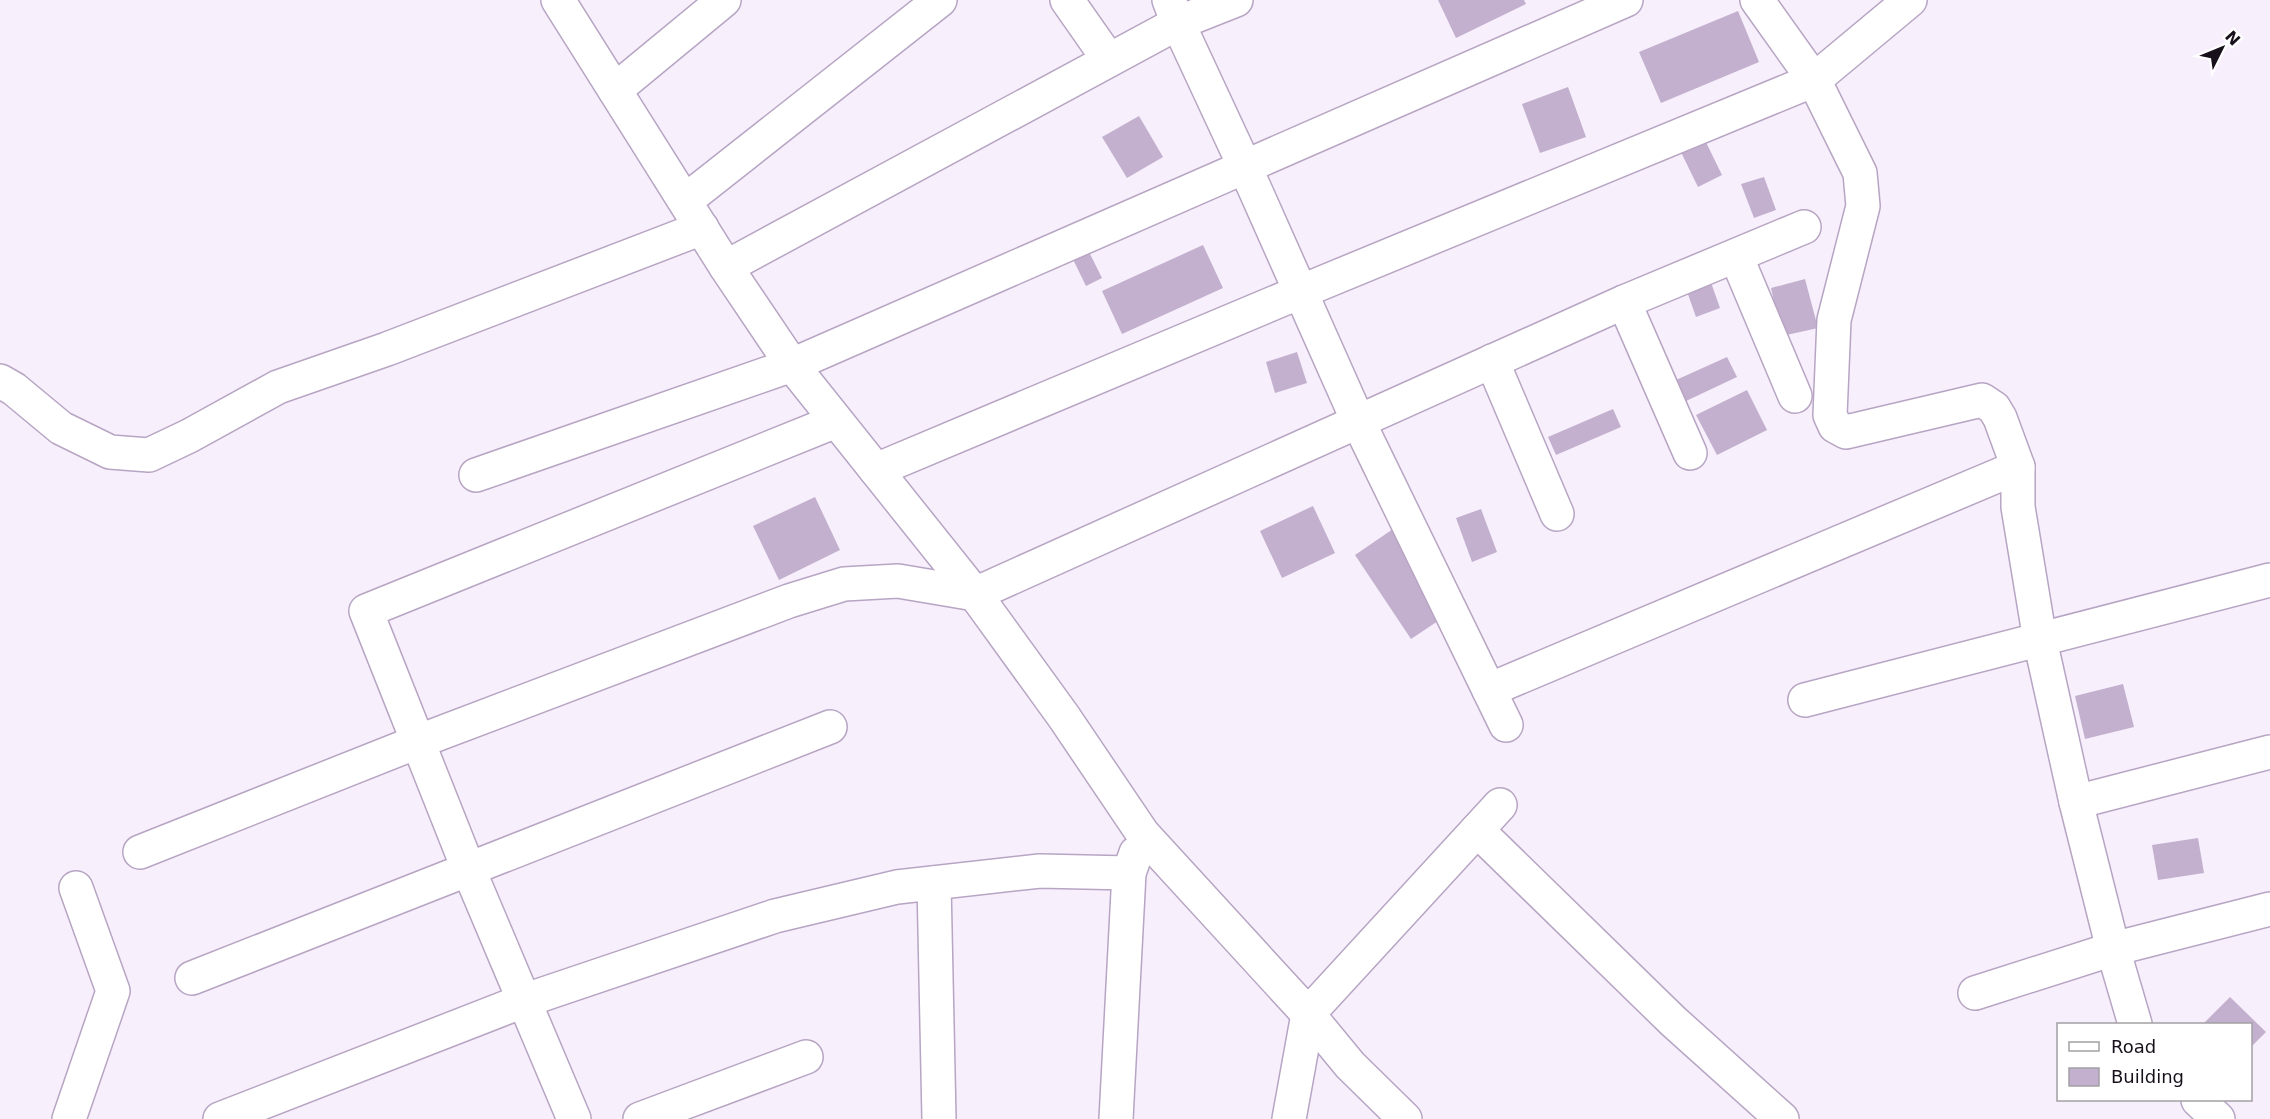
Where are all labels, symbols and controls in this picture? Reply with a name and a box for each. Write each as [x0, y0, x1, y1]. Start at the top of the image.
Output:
north arrow [2192, 18, 2252, 78]
text: N [2221, 27, 2244, 49]
legend [2057, 1023, 2252, 1101]
text: Road [2111, 1036, 2156, 1057]
text: Building [2111, 1066, 2184, 1087]

